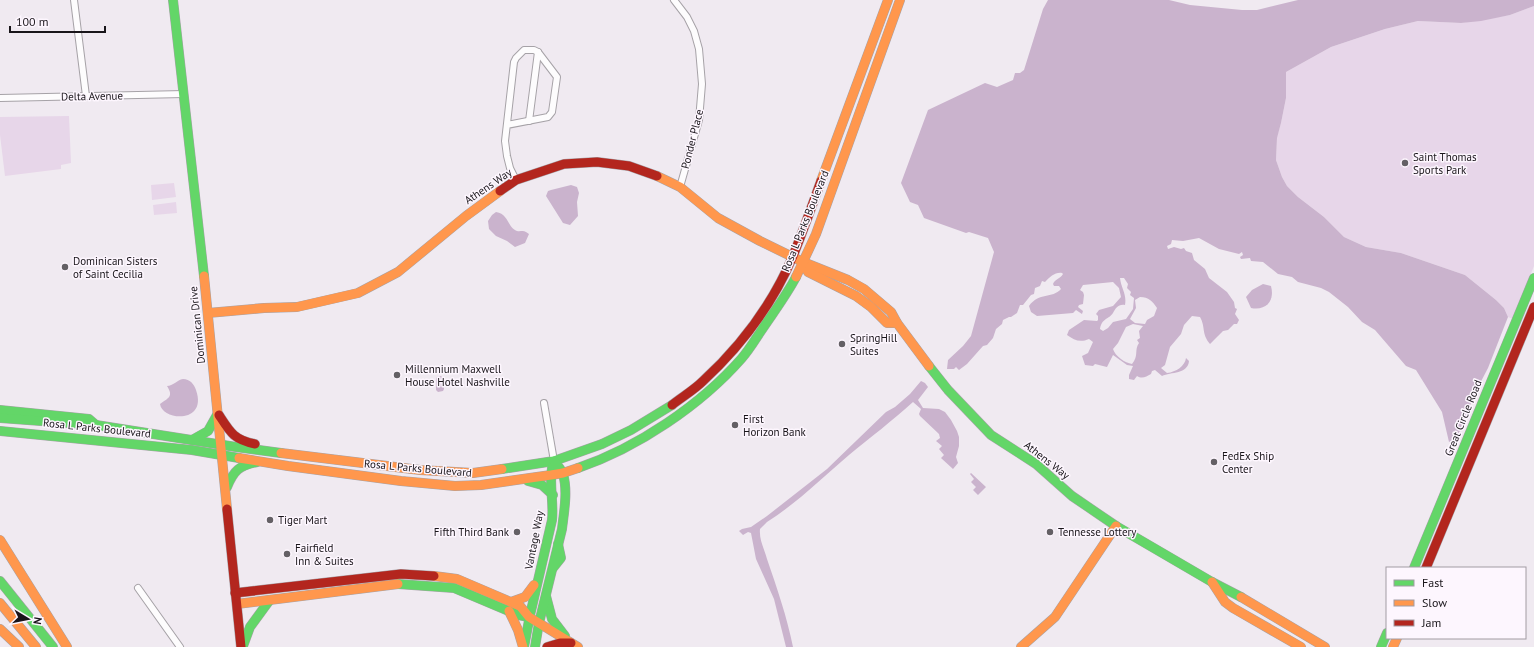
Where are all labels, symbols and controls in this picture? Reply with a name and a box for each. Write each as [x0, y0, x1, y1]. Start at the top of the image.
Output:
scale bar [10, 8, 105, 34]
text: 100 m [16, 14, 49, 29]
street label: Delta Avenue [61, 88, 124, 104]
street label: Ponder Place [678, 107, 706, 170]
place label: Saint Thomas Sports Park [1413, 150, 1477, 177]
marker: Saint Thomas Sports Park [1400, 158, 1410, 168]
street label: Athens Way [462, 165, 515, 207]
street label: Rosa L Parks Boulevard [778, 168, 832, 274]
place label: Dominican Sisters of Saint Cecilia [73, 254, 158, 281]
marker: Dominican Sisters of Saint Cecilia [60, 262, 70, 272]
street label: Dominican Drive [186, 285, 208, 365]
place label: SpringHill Suites [850, 331, 898, 358]
marker: SpringHill Suites [837, 339, 847, 349]
place label: Millennium Maxwell House Hotel Nashville [405, 362, 510, 389]
marker: Millennium Maxwell House Hotel Nashville [392, 370, 402, 380]
street label: Great Circle Road [1441, 378, 1485, 458]
place label: First Horizon Bank [743, 412, 806, 439]
street label: Rosa L Parks Boulevard [43, 415, 152, 441]
marker: First Horizon Bank [730, 420, 740, 430]
street label: Athens Way [1021, 438, 1073, 483]
place label: FedEx Ship Center [1222, 449, 1274, 476]
street label: Rosa L Parks Boulevard [364, 456, 473, 480]
marker: FedEx Ship Center [1209, 457, 1219, 467]
street label: Vantage Way [521, 508, 547, 572]
place label: Tiger Mart [278, 513, 327, 527]
marker: Tiger Mart [265, 515, 275, 525]
place label: Fifth Third Bank [434, 525, 510, 539]
place label: Tennesse Lottery [1058, 525, 1137, 539]
marker: Fifth Third Bank [512, 527, 522, 537]
marker: Tennesse Lottery [1045, 527, 1055, 537]
place label: Fairfield Inn & Suites [295, 541, 354, 568]
marker: Fairfield Inn & Suites [282, 549, 292, 559]
legend [1386, 567, 1526, 639]
text: Fast [1422, 575, 1443, 590]
text: Slow [1422, 595, 1447, 610]
north arrow [8, 599, 48, 639]
text: Jam [1421, 615, 1441, 630]
text: N [30, 616, 45, 626]

